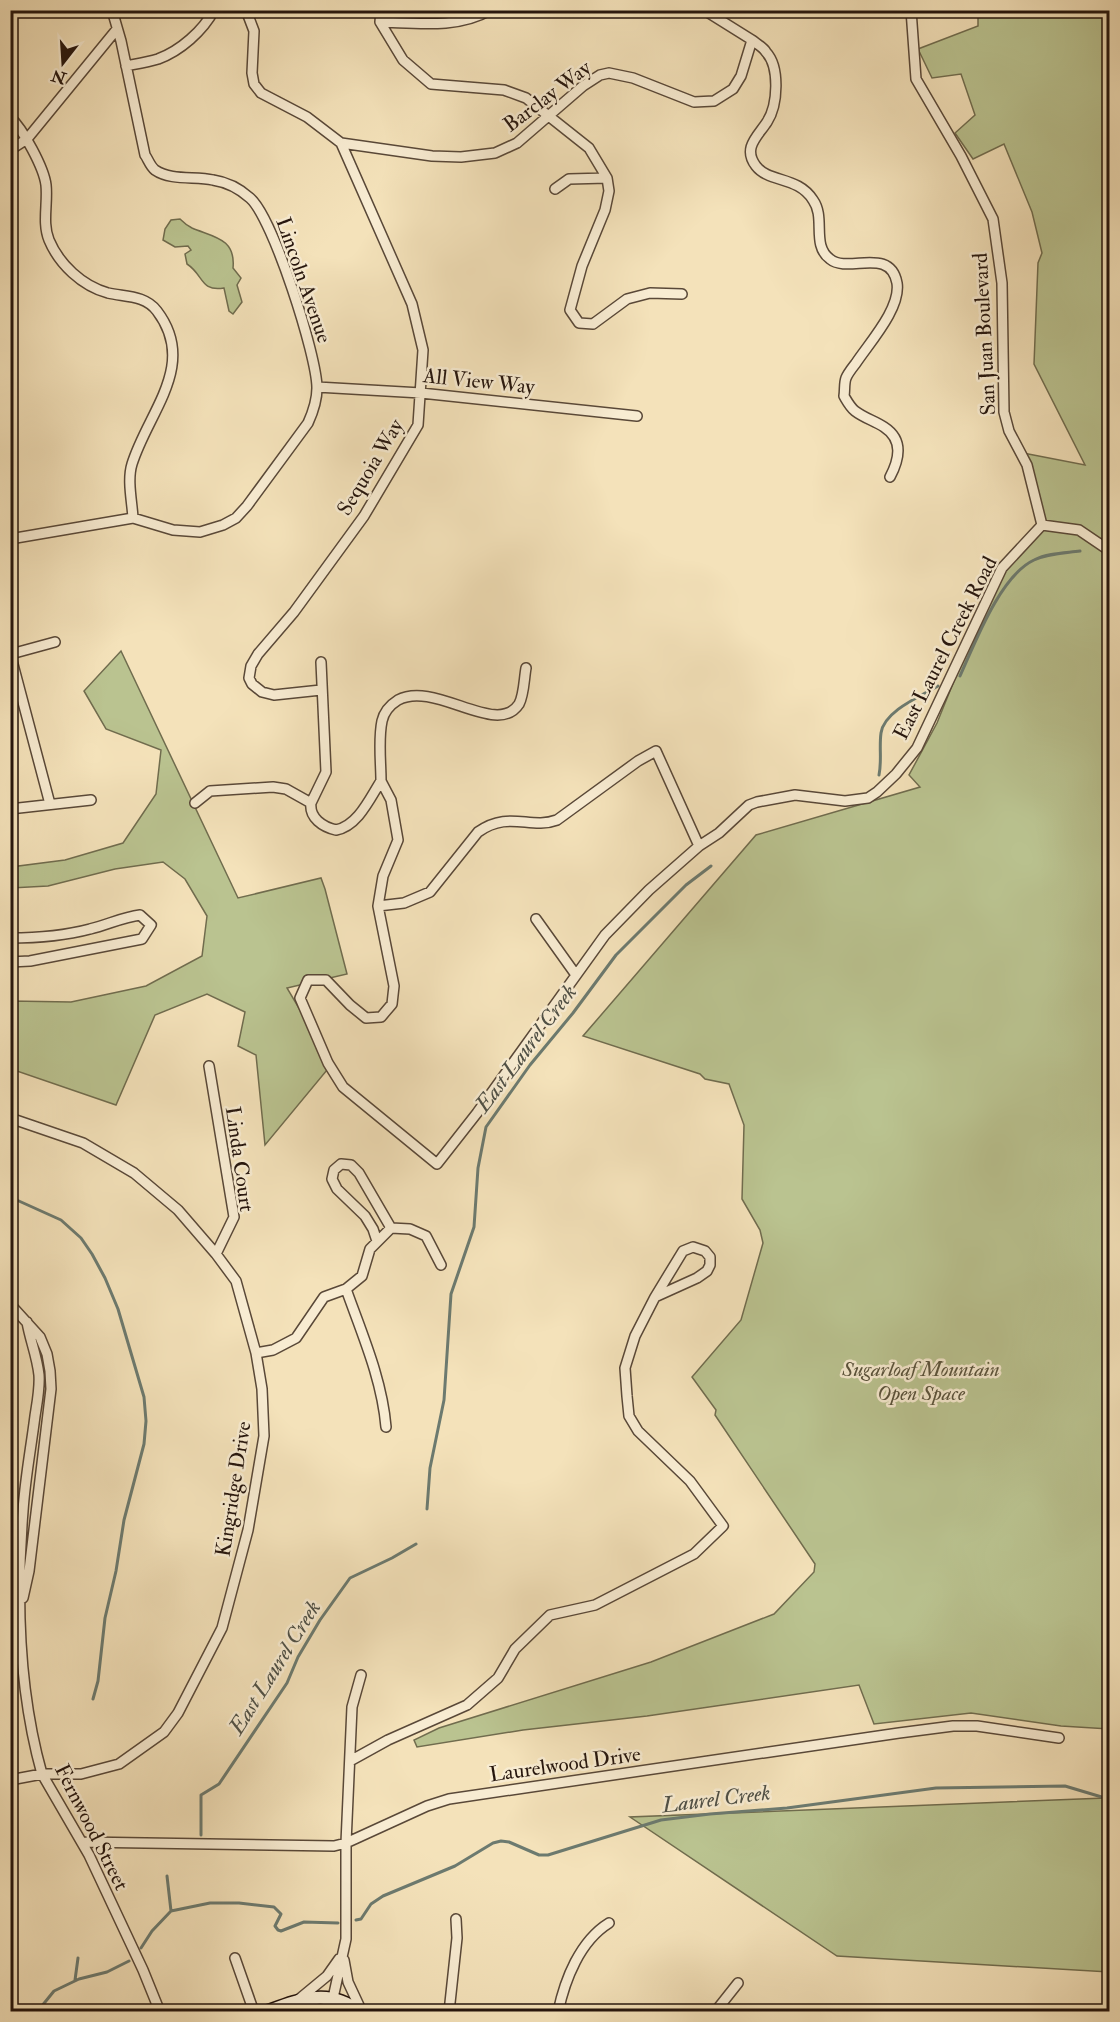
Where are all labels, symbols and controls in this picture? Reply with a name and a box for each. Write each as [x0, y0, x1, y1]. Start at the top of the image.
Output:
north arrow [33, 33, 93, 93]
street label: Barclay Way [498, 54, 597, 138]
text: N [48, 65, 70, 88]
street label: Lincoln Avenue [269, 214, 338, 347]
street label: San Juan Boulevard [967, 251, 1002, 416]
street label: All View Way [421, 362, 537, 401]
street label: Sequoia Way [331, 413, 410, 521]
street label: East Laurel Creek Road [888, 551, 1004, 744]
water label: East Laurel Creek [467, 979, 583, 1120]
street label: Linda Court [219, 1105, 260, 1214]
park label: Sugarloaf Mountain Open Space [841, 1356, 1000, 1407]
street label: Kingridge Drive [209, 1419, 258, 1559]
water label: East Laurel Creek [221, 1595, 327, 1741]
street label: Laurelwood Drive [488, 1740, 643, 1788]
street label: Fernwood Street [48, 1760, 135, 1895]
water label: Laurel Creek [659, 1778, 772, 1820]

